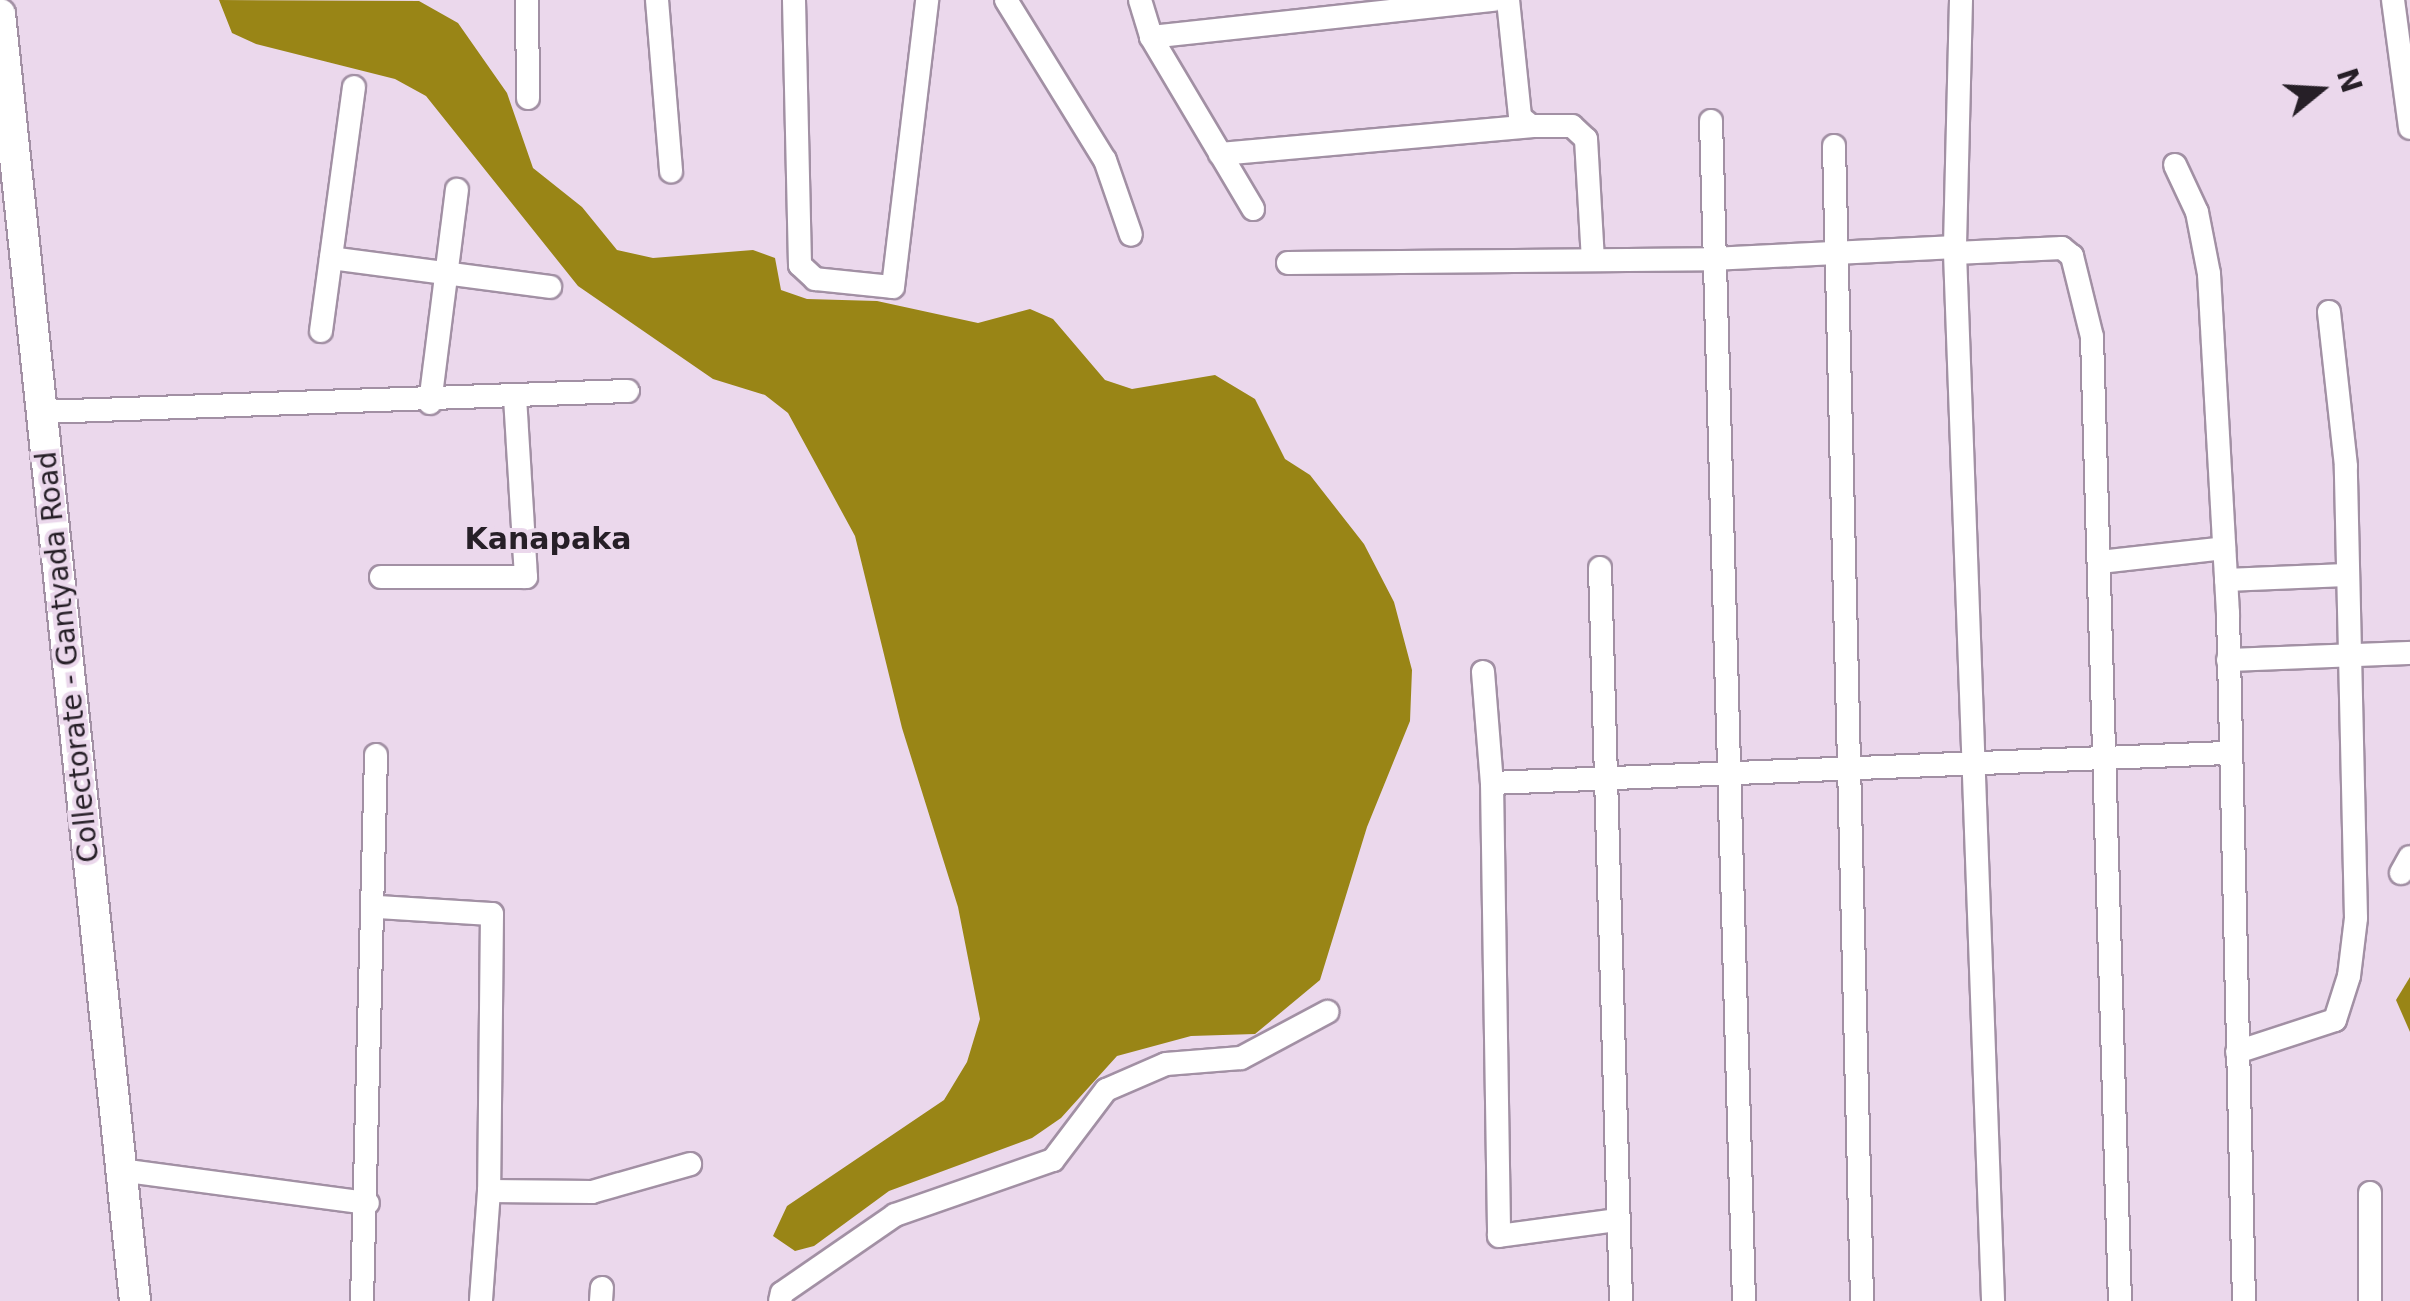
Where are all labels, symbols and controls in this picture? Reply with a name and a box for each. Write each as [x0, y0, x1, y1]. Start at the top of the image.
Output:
north arrow [2270, 40, 2370, 140]
text: N [2330, 64, 2368, 97]
street label: Collectorate - Gantyada Road [30, 450, 106, 864]
district label: Kanapaka [464, 521, 632, 557]

